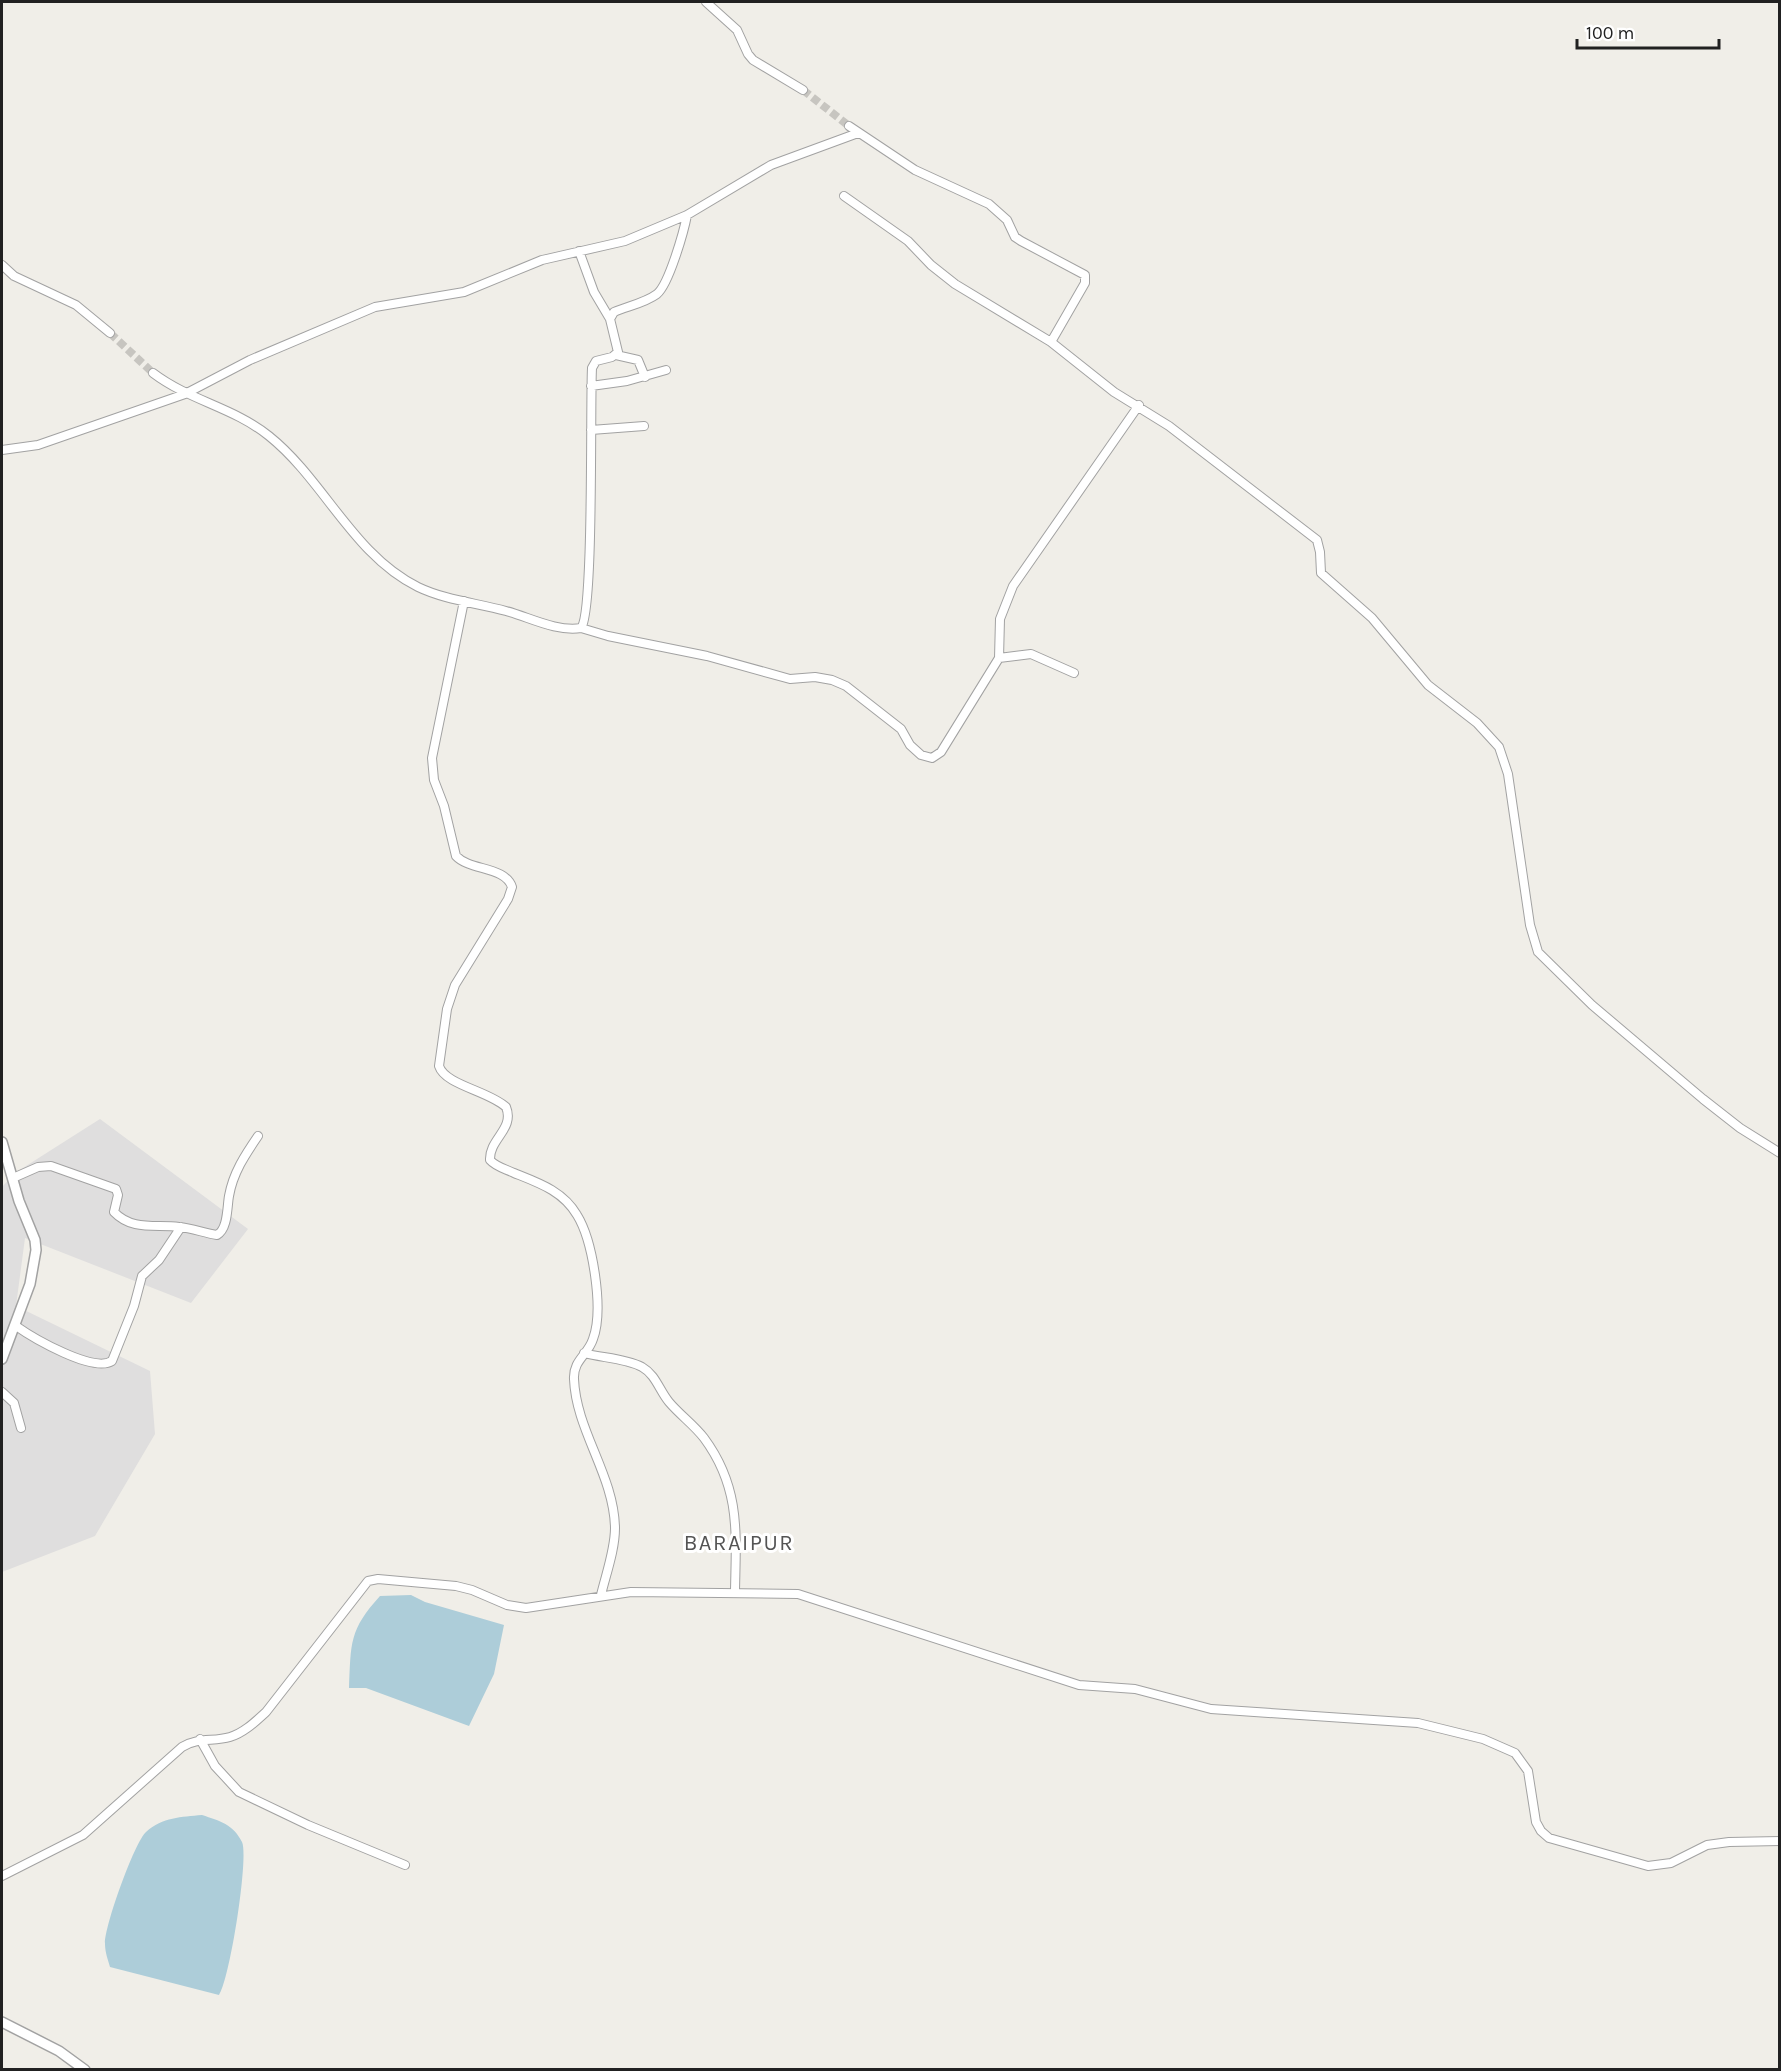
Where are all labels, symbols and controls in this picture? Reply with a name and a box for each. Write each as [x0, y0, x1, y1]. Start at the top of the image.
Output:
scale bar [1577, 12, 1720, 50]
text: 100 m [1586, 22, 1634, 44]
district label: BARAIPUR [684, 1530, 794, 1556]

